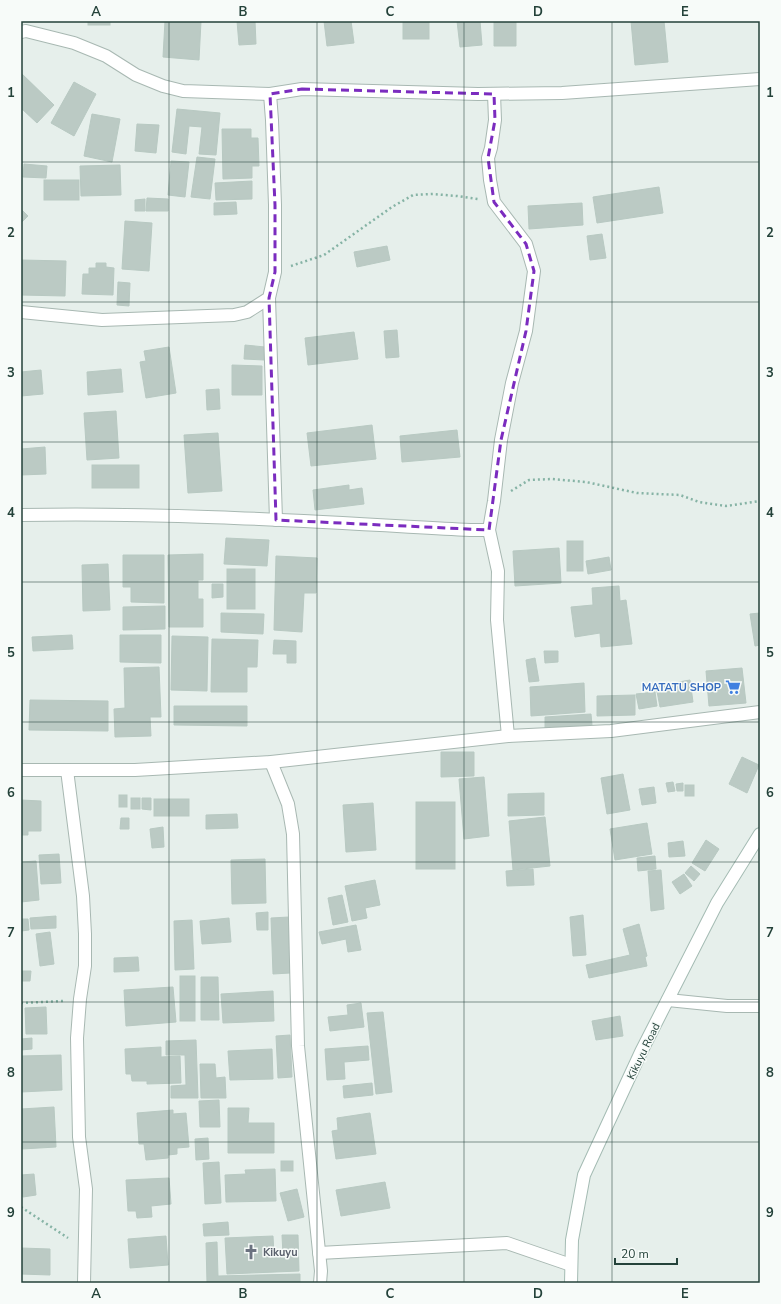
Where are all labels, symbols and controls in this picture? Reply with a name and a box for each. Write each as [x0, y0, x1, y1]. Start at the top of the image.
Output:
text: A [91, 3, 101, 21]
text: B [239, 3, 248, 21]
text: C [386, 3, 395, 21]
text: D [533, 3, 543, 21]
text: E [681, 3, 689, 21]
text: 1 [7, 84, 15, 102]
text: 1 [766, 84, 774, 102]
text: 2 [7, 224, 15, 242]
text: 2 [766, 224, 774, 242]
text: 3 [7, 364, 15, 382]
text: 3 [766, 364, 774, 382]
text: 4 [7, 504, 15, 522]
text: 4 [766, 504, 774, 522]
text: 5 [7, 644, 15, 662]
text: 5 [766, 644, 774, 662]
supermarket icon: MATATU SHOP [724, 678, 742, 696]
place label: MATATU SHOP [642, 680, 721, 695]
text: 6 [7, 784, 15, 802]
text: 6 [766, 784, 774, 802]
text: 7 [7, 924, 15, 942]
text: 7 [766, 924, 774, 942]
street label: Kikuyu Road [623, 1020, 664, 1082]
text: 8 [7, 1064, 15, 1082]
text: 8 [766, 1064, 774, 1082]
text: 9 [7, 1204, 15, 1222]
text: 9 [766, 1204, 774, 1222]
scale bar [615, 1240, 677, 1266]
church icon: Kikuyu [242, 1243, 260, 1261]
place label: Kikuyu [263, 1245, 298, 1260]
text: 20 m [621, 1246, 649, 1262]
text: A [91, 1285, 101, 1303]
text: B [239, 1285, 248, 1303]
text: C [386, 1285, 395, 1303]
text: D [533, 1285, 543, 1303]
text: E [681, 1285, 689, 1303]

